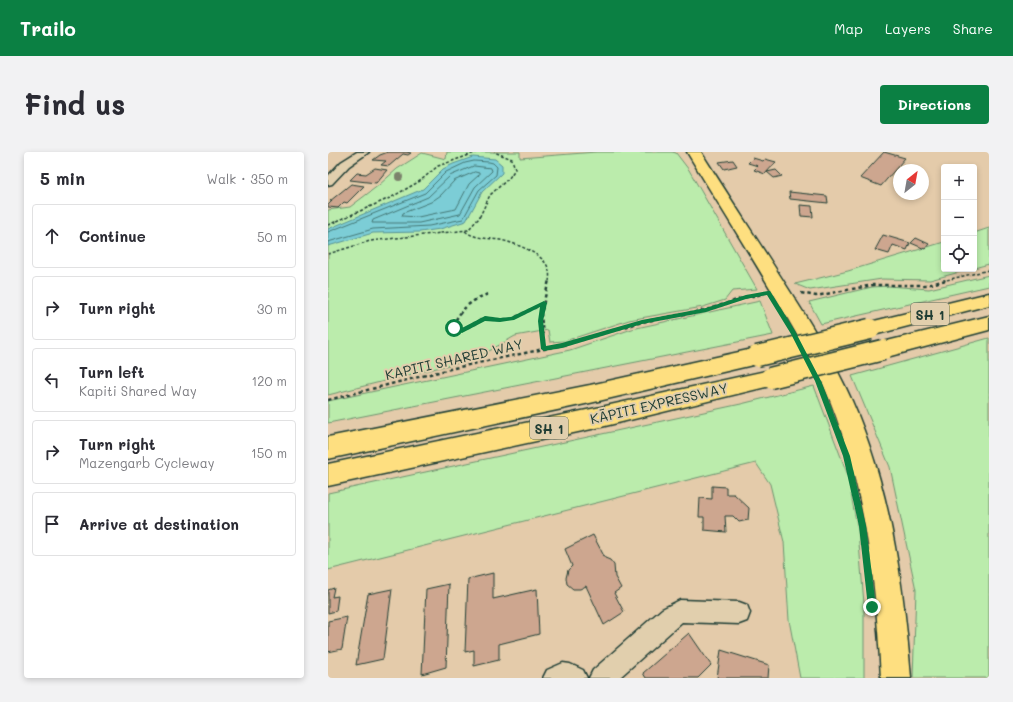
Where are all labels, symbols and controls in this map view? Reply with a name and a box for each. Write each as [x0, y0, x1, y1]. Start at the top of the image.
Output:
text: Trailo [20, 16, 76, 41]
text: Map [834, 19, 863, 38]
text: Layers [885, 19, 931, 38]
text: Share [953, 19, 993, 38]
button: Directions [880, 85, 989, 124]
text: Find us [24, 86, 125, 122]
north arrow [893, 164, 929, 200]
map controls [941, 164, 977, 272]
button: + [941, 164, 977, 200]
text: 5 min [40, 167, 85, 189]
text: Walk · 350 m [207, 170, 288, 187]
button: − [941, 200, 977, 236]
icon: ahead [41, 225, 63, 247]
text: Continue [79, 226, 146, 246]
text: 50 m [257, 228, 287, 245]
button: locate [941, 236, 977, 272]
icon: right [41, 297, 63, 319]
text: Turn right [79, 298, 156, 318]
text: 30 m [257, 300, 287, 317]
road number: SH 1 [911, 303, 949, 325]
route start [445, 319, 463, 337]
street label: KAPITI SHARED WAY [383, 334, 525, 384]
text: Turn left [79, 362, 144, 382]
icon: left [41, 369, 63, 391]
text: 120 m [251, 372, 287, 389]
street label: KĀPITI EXPRESSWAY [588, 378, 730, 428]
text: Kapiti Shared Way [79, 382, 197, 399]
road number: SH 1 [530, 417, 568, 439]
text: Turn right [79, 434, 156, 454]
icon: right [41, 441, 63, 463]
text: 150 m [251, 444, 287, 461]
text: Mazengarb Cycleway [79, 454, 215, 471]
icon: arrive [41, 513, 63, 535]
text: Arrive at destination [79, 514, 239, 534]
route end [863, 598, 881, 616]

